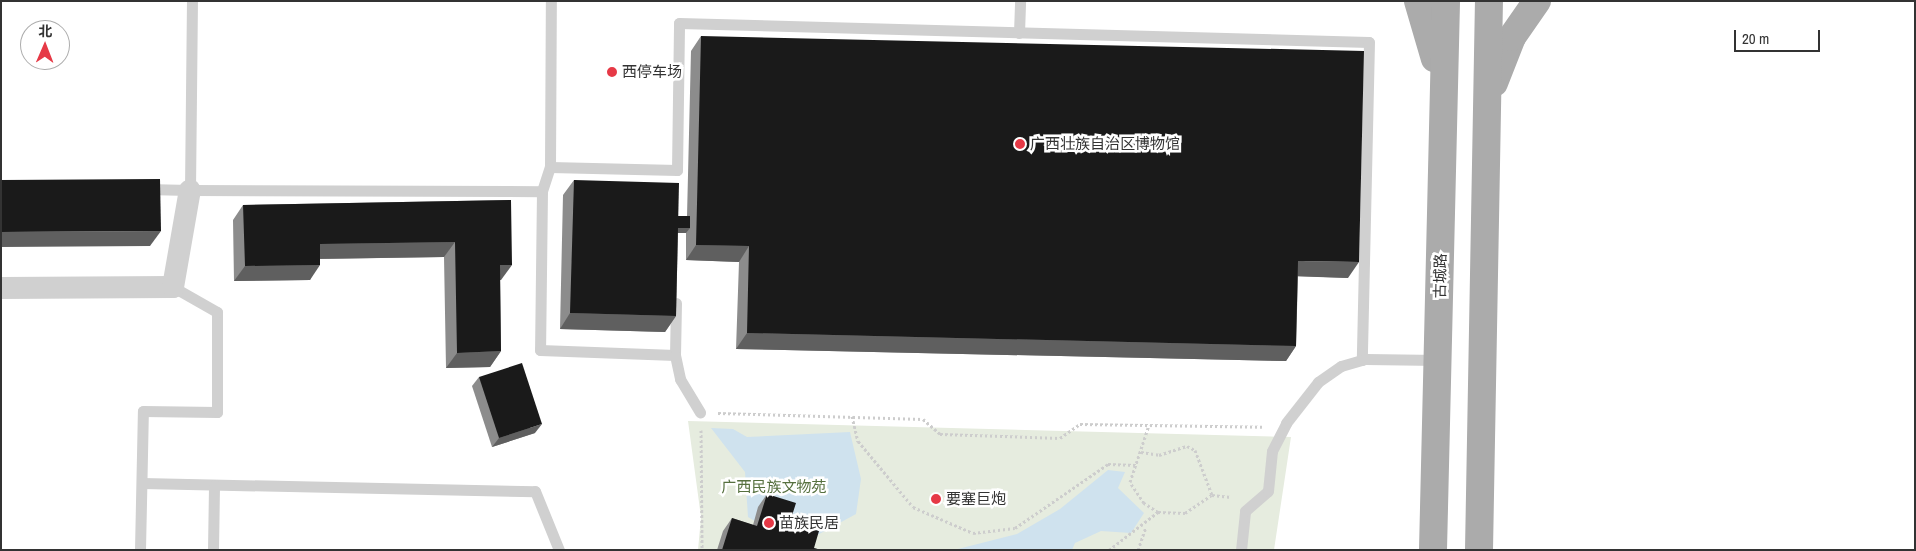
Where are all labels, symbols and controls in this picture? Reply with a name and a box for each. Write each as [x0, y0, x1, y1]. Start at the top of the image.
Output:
north arrow [20, 20, 70, 70]
scale bar [1736, 20, 1822, 52]
text: 北 [38, 22, 52, 40]
text: 20 m [1742, 28, 1769, 49]
place label: 西停车场 [622, 63, 682, 81]
marker: 西停车场 [606, 66, 618, 78]
place label: 广西壮族自治区博物馆 [1030, 135, 1180, 153]
marker: 广西壮族自治区博物馆 [1014, 138, 1026, 150]
street label: 古城路 [1431, 253, 1449, 299]
park label: 广西民族文物苑 [722, 478, 826, 496]
place label: 要塞巨炮 [946, 490, 1006, 508]
marker: 要塞巨炮 [930, 493, 942, 505]
place label: 苗族民居 [779, 514, 839, 532]
marker: 苗族民居 [763, 517, 775, 529]

